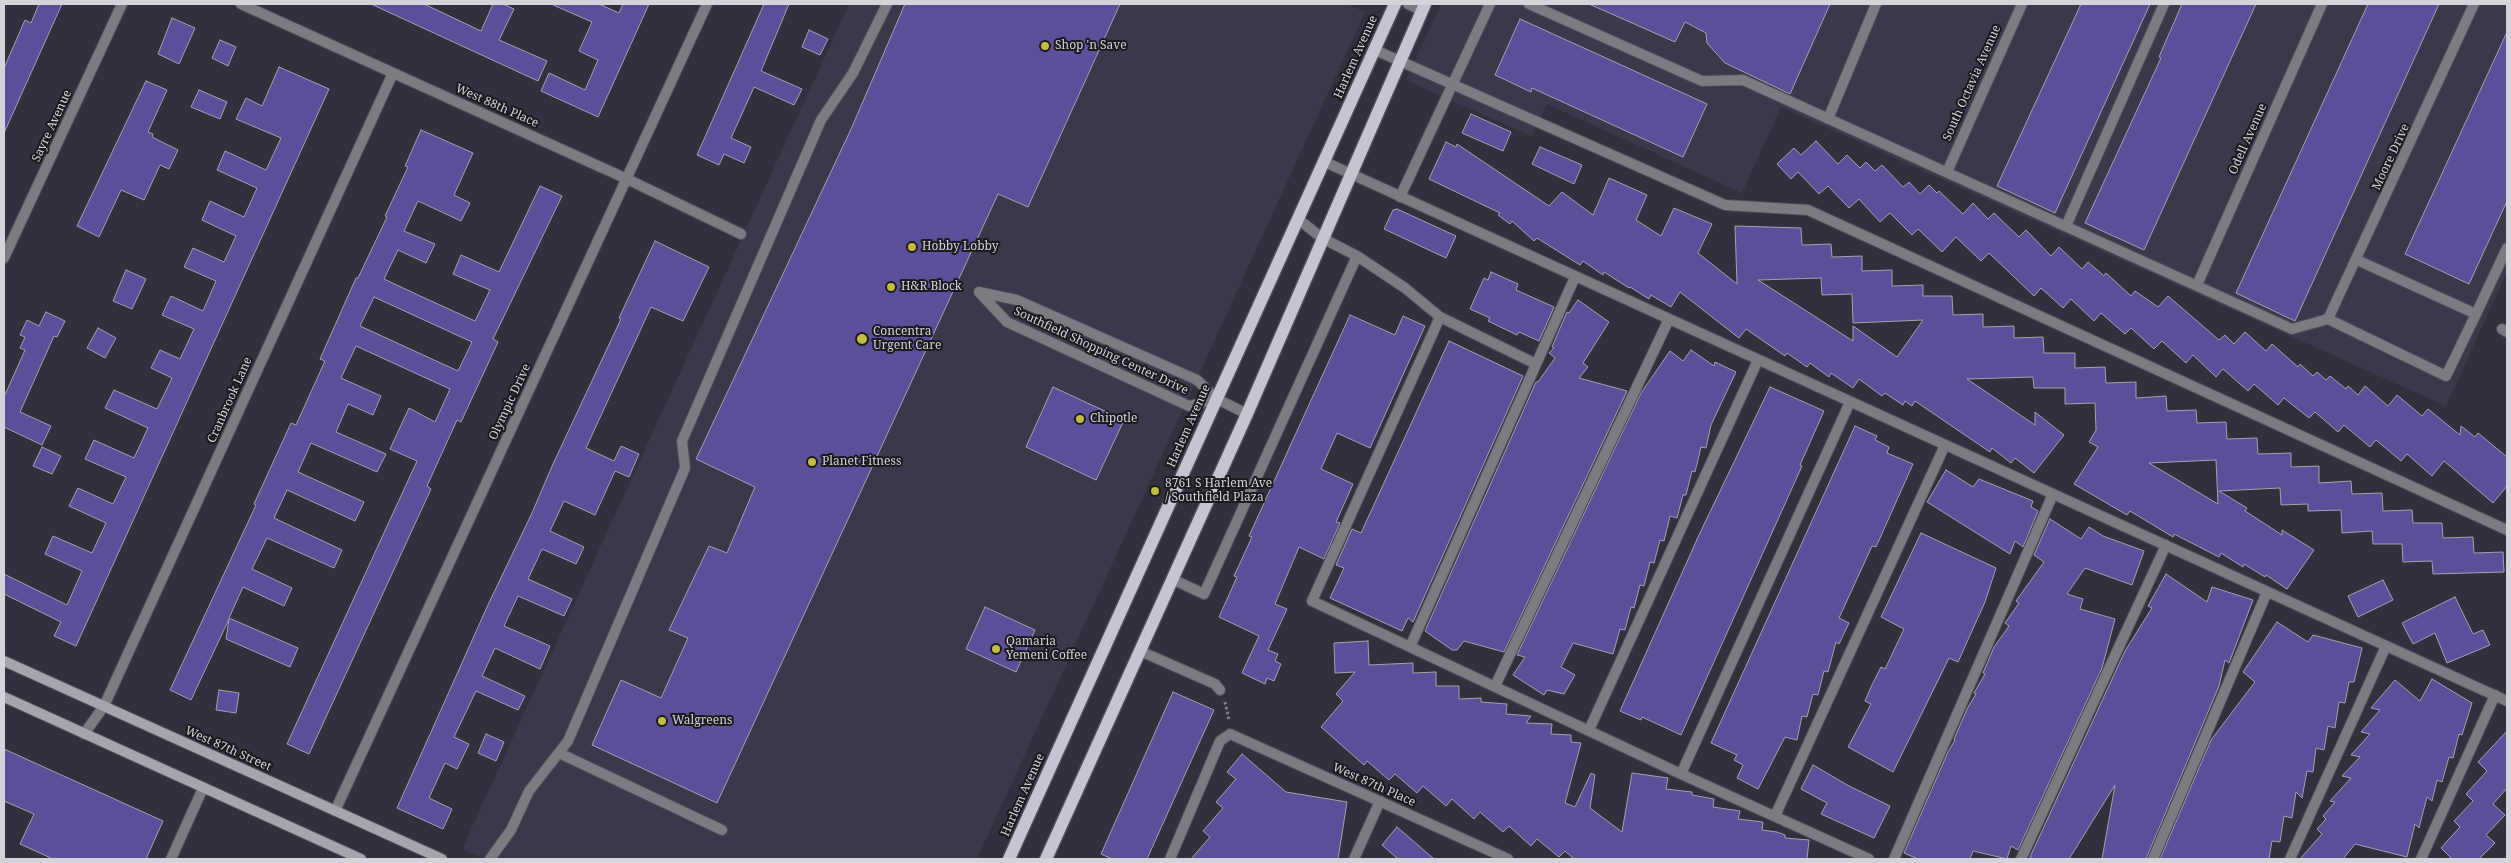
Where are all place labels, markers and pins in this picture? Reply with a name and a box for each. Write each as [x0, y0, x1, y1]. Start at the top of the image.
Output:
place label: Shop 'n Save [1055, 39, 1127, 53]
marker: Shop 'n Save [1039, 40, 1051, 52]
place label: Hobby Lobby [922, 240, 999, 254]
marker: Hobby Lobby [906, 241, 918, 253]
place label: H&R Block [901, 280, 962, 294]
marker: H&R Block [885, 281, 897, 293]
place label: Concentra Urgent Care [873, 325, 941, 353]
marker: Concentra Urgent Care [855, 332, 869, 346]
place label: Chipotle [1090, 412, 1137, 426]
marker: Chipotle [1074, 413, 1086, 425]
place label: Planet Fitness [822, 455, 901, 469]
marker: Planet Fitness [806, 456, 818, 468]
place label: 8761 S Harlem Ave / Southfield Plaza [1165, 477, 1272, 505]
marker: 8761 S Harlem Ave / Southfield Plaza [1149, 485, 1161, 497]
place label: Qamaria Yemeni Coffee [1006, 635, 1087, 663]
marker: Qamaria Yemeni Coffee [990, 643, 1002, 655]
place label: Walgreens [672, 714, 732, 728]
marker: Walgreens [656, 715, 668, 727]

